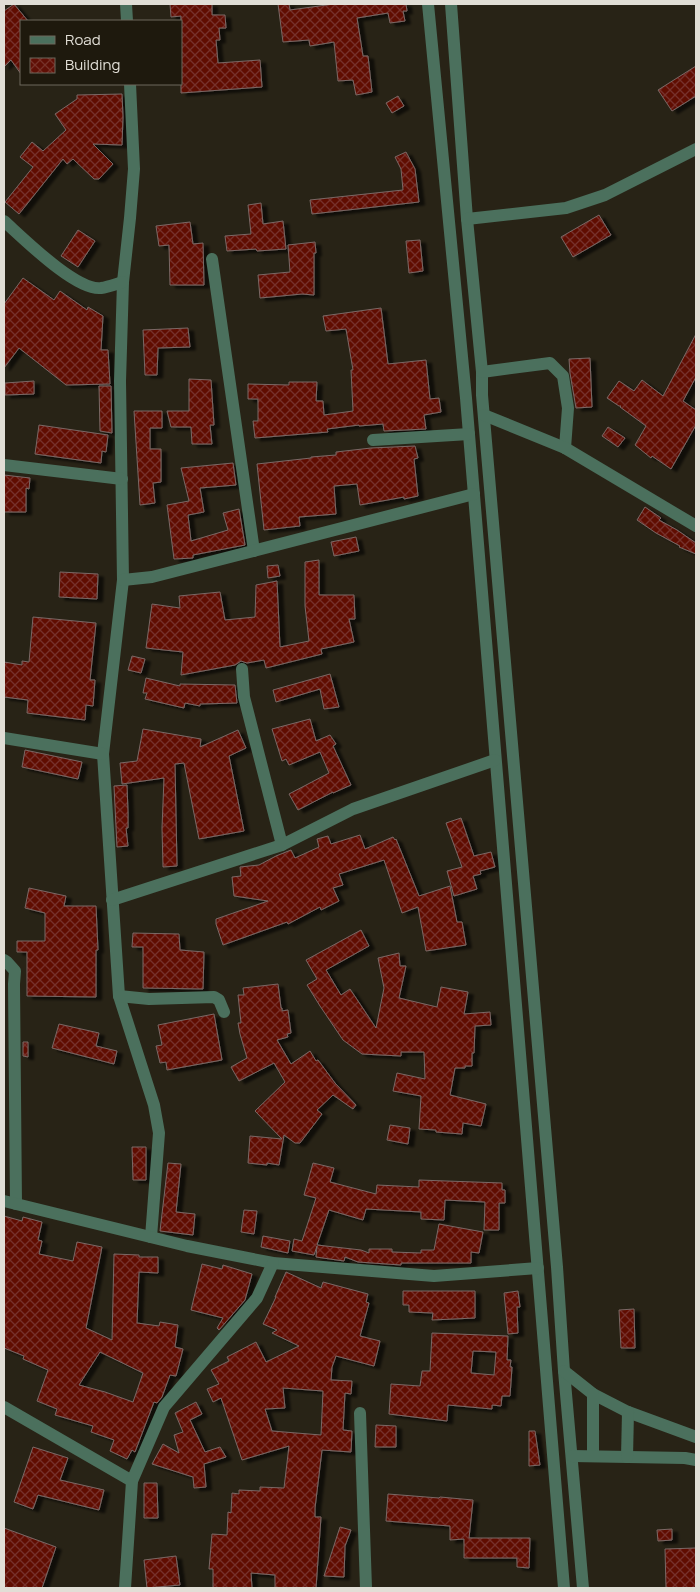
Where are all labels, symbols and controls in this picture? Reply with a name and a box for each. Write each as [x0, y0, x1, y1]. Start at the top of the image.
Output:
legend [20, 20, 182, 85]
text: Road [65, 29, 101, 50]
text: Building [65, 54, 120, 75]

